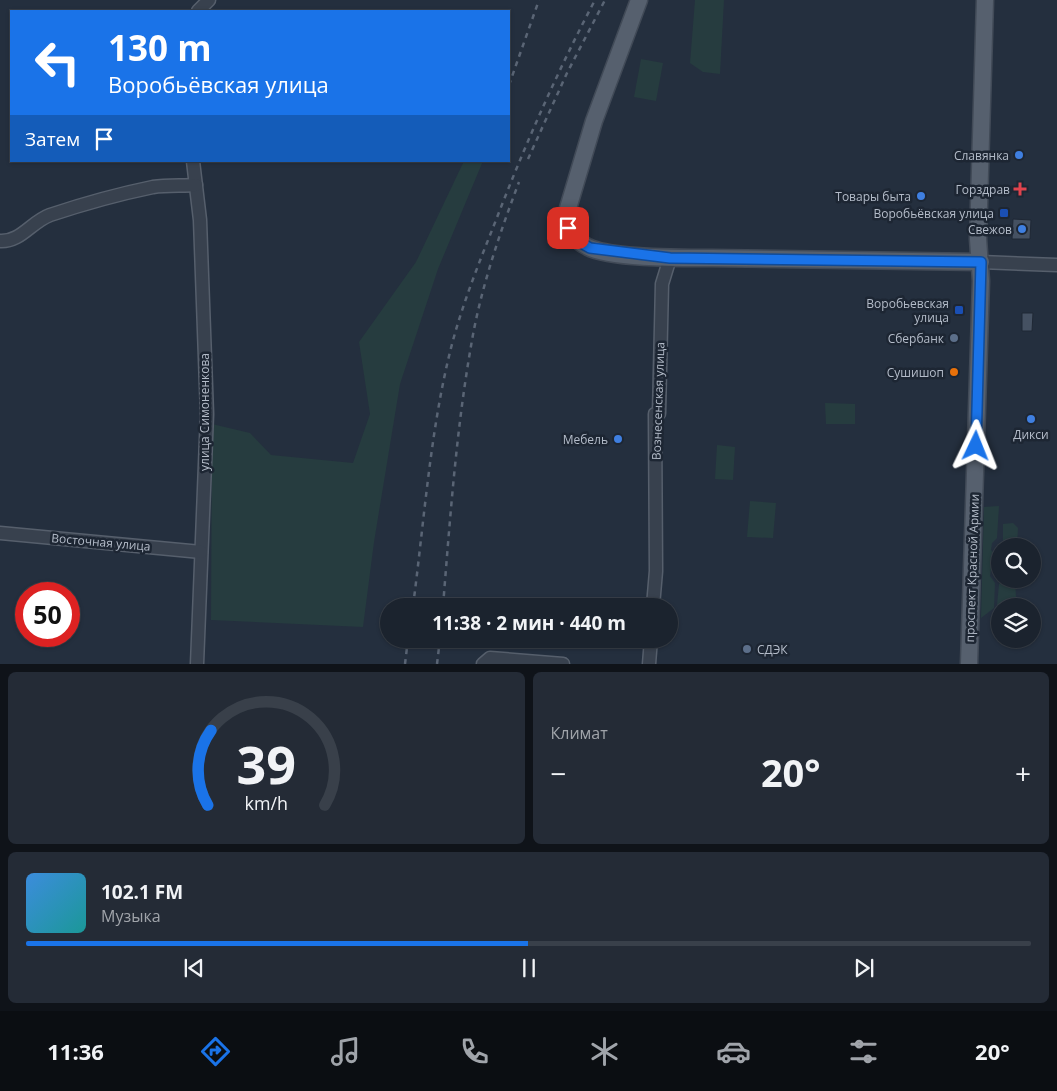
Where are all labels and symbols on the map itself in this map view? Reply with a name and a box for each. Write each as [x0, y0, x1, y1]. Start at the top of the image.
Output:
place label: Славянка [954, 147, 1009, 164]
marker: Славянка [1013, 149, 1025, 161]
place label: Горздрав [956, 181, 1010, 198]
marker: Горздрав [1014, 183, 1026, 195]
place label: Товары быта [835, 188, 911, 205]
marker: Товары быта [915, 190, 927, 202]
place label: Воробьёвская улица [874, 205, 994, 222]
pin [547, 207, 589, 249]
marker: Воробьёвская улица [998, 207, 1010, 219]
place label: Свежов [968, 221, 1012, 238]
marker: Свежов [1016, 223, 1028, 235]
place label: Воробьевская улица [866, 295, 949, 326]
marker: Воробьевская улица [953, 304, 965, 316]
place label: Сбербанк [888, 330, 945, 347]
marker: Сбербанк [948, 332, 960, 344]
street label: Вознесенская улица [647, 342, 669, 460]
street label: улица Симоненкова [196, 353, 213, 471]
place label: Сушишоп [887, 364, 944, 381]
marker: Сушишоп [948, 366, 960, 378]
marker: Дикси [1025, 413, 1037, 425]
position arrow [949, 419, 1001, 471]
place label: Дикси [1013, 426, 1049, 443]
place label: Мебель [563, 431, 608, 448]
marker: Мебель [612, 433, 624, 445]
street label: проспект Красной Армии [961, 493, 983, 643]
street label: Восточная улица [51, 529, 151, 555]
speed limit sign: 50 [15, 582, 80, 647]
place label: СДЭК [757, 641, 788, 658]
marker: СДЭК [741, 643, 753, 655]

